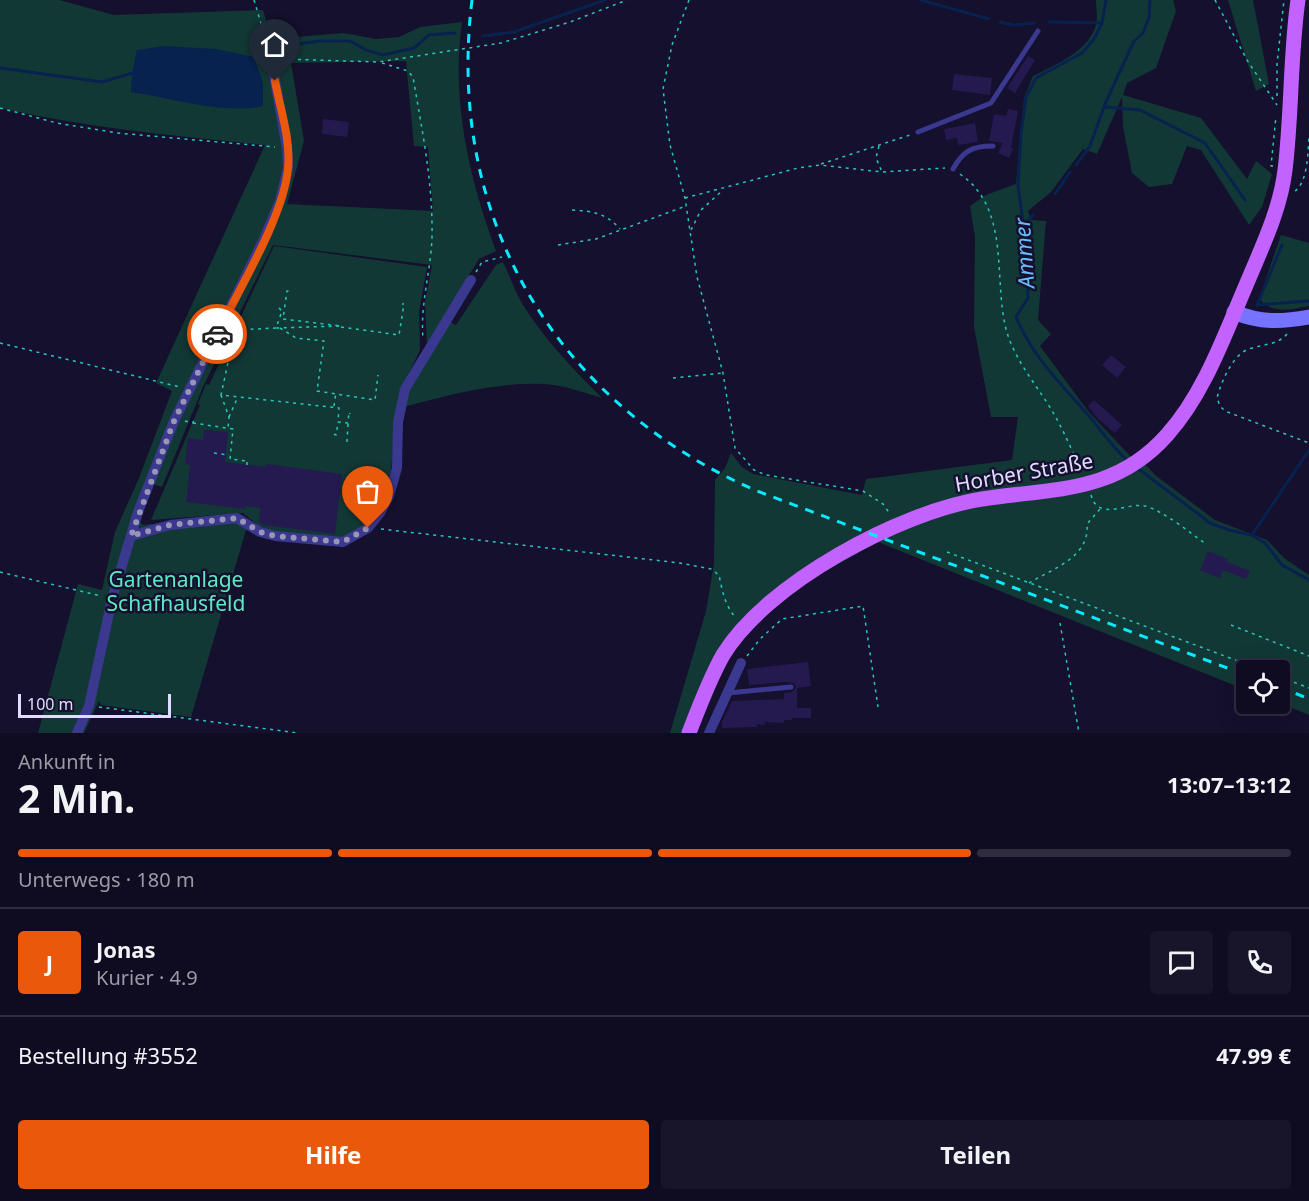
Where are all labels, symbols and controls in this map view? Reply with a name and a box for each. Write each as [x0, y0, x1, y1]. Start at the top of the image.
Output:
pin [249, 19, 300, 81]
icon: home [258, 28, 291, 61]
water label: Ammer [1005, 216, 1041, 291]
courier [187, 304, 247, 364]
icon: car [201, 318, 234, 351]
street label: Horber Straße [952, 446, 1095, 498]
pin [342, 466, 393, 528]
icon: bag [351, 475, 384, 508]
park label: Gartenanlage Schafhausfeld [107, 565, 245, 617]
map controls [1236, 660, 1290, 714]
button: locate [1236, 660, 1290, 714]
scale bar [18, 691, 171, 718]
text: 100 m [27, 693, 74, 715]
text: Ankunft in [18, 748, 115, 775]
text: 13:07–13:12 [1167, 769, 1291, 799]
text: 2 Min. [18, 771, 135, 824]
text: Unterwegs · 180 m [18, 866, 195, 893]
button: chat [1150, 931, 1213, 994]
button: phone [1228, 931, 1291, 994]
text: Jonas [96, 934, 156, 964]
text: J [46, 947, 53, 977]
text: Kurier · 4.9 [96, 964, 198, 991]
text: Bestellung #3552 [18, 1040, 198, 1070]
text: 47.99 € [1216, 1040, 1291, 1070]
button: Hilfe [18, 1120, 649, 1189]
button: Teilen [661, 1120, 1291, 1189]

